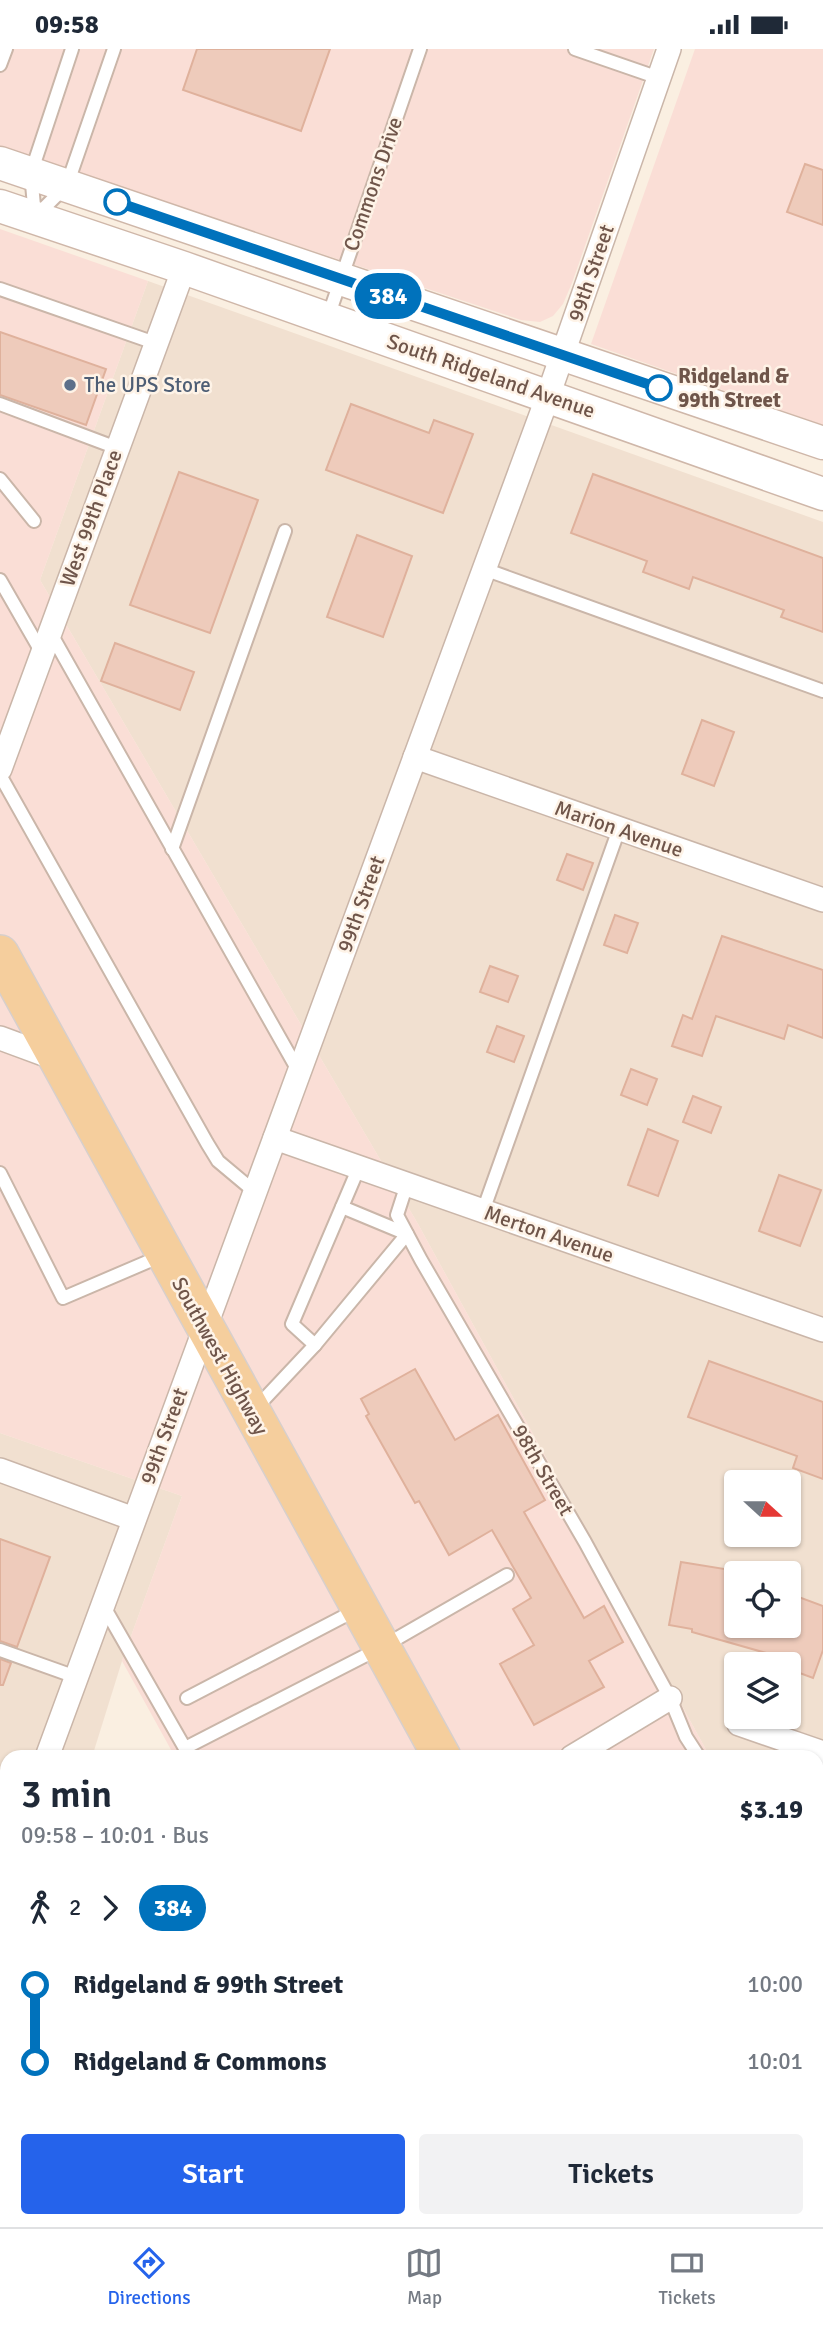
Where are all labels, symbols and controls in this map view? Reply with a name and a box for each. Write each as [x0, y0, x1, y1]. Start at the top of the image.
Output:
text: 09:58 [35, 9, 99, 41]
street label: Commons Drive [338, 114, 408, 254]
unlabelled marker [104, 189, 130, 215]
street label: 99th Street [562, 221, 620, 325]
line badge: 384 [348, 273, 428, 319]
text: 384 [369, 281, 407, 311]
street label: South Ridgeland Avenue [384, 328, 598, 424]
place label: Ridgeland & 99th Street [678, 363, 789, 413]
place label: The UPS Store [84, 372, 211, 398]
marker: Ridgeland & 99th Street [646, 375, 672, 401]
marker: The UPS Store [62, 377, 78, 393]
street label: West 99th Place [54, 446, 128, 590]
street label: Marion Avenue [551, 795, 687, 863]
street label: 99th Street [332, 852, 390, 956]
street label: Merton Avenue [481, 1200, 617, 1268]
street label: Southwest Highway [166, 1273, 274, 1440]
street label: 99th Street [135, 1384, 193, 1488]
street label: 98th Street [507, 1420, 579, 1520]
north arrow [724, 1470, 802, 1547]
map controls [724, 1470, 801, 1729]
button: locate [724, 1561, 801, 1638]
button: layers [724, 1652, 801, 1729]
text: 3 min [21, 1771, 112, 1818]
text: $3.19 [739, 1794, 803, 1826]
text: 09:58 – 10:01 · Bus [21, 1821, 209, 1850]
icon: walk [21, 1889, 59, 1927]
icon: forward [91, 1889, 129, 1927]
text: 2 [69, 1893, 81, 1922]
text: 384 [153, 1893, 192, 1923]
text: Ridgeland & 99th Street [73, 1969, 343, 2001]
text: 10:00 [747, 1970, 803, 1999]
text: Ridgeland & Commons [73, 2046, 326, 2078]
text: 10:01 [747, 2047, 803, 2076]
button: Start [21, 2134, 405, 2214]
button: Tickets [419, 2134, 803, 2214]
tab: Directions [107, 2244, 191, 2310]
tab: Map [405, 2244, 443, 2310]
tab: Tickets [658, 2244, 716, 2310]

